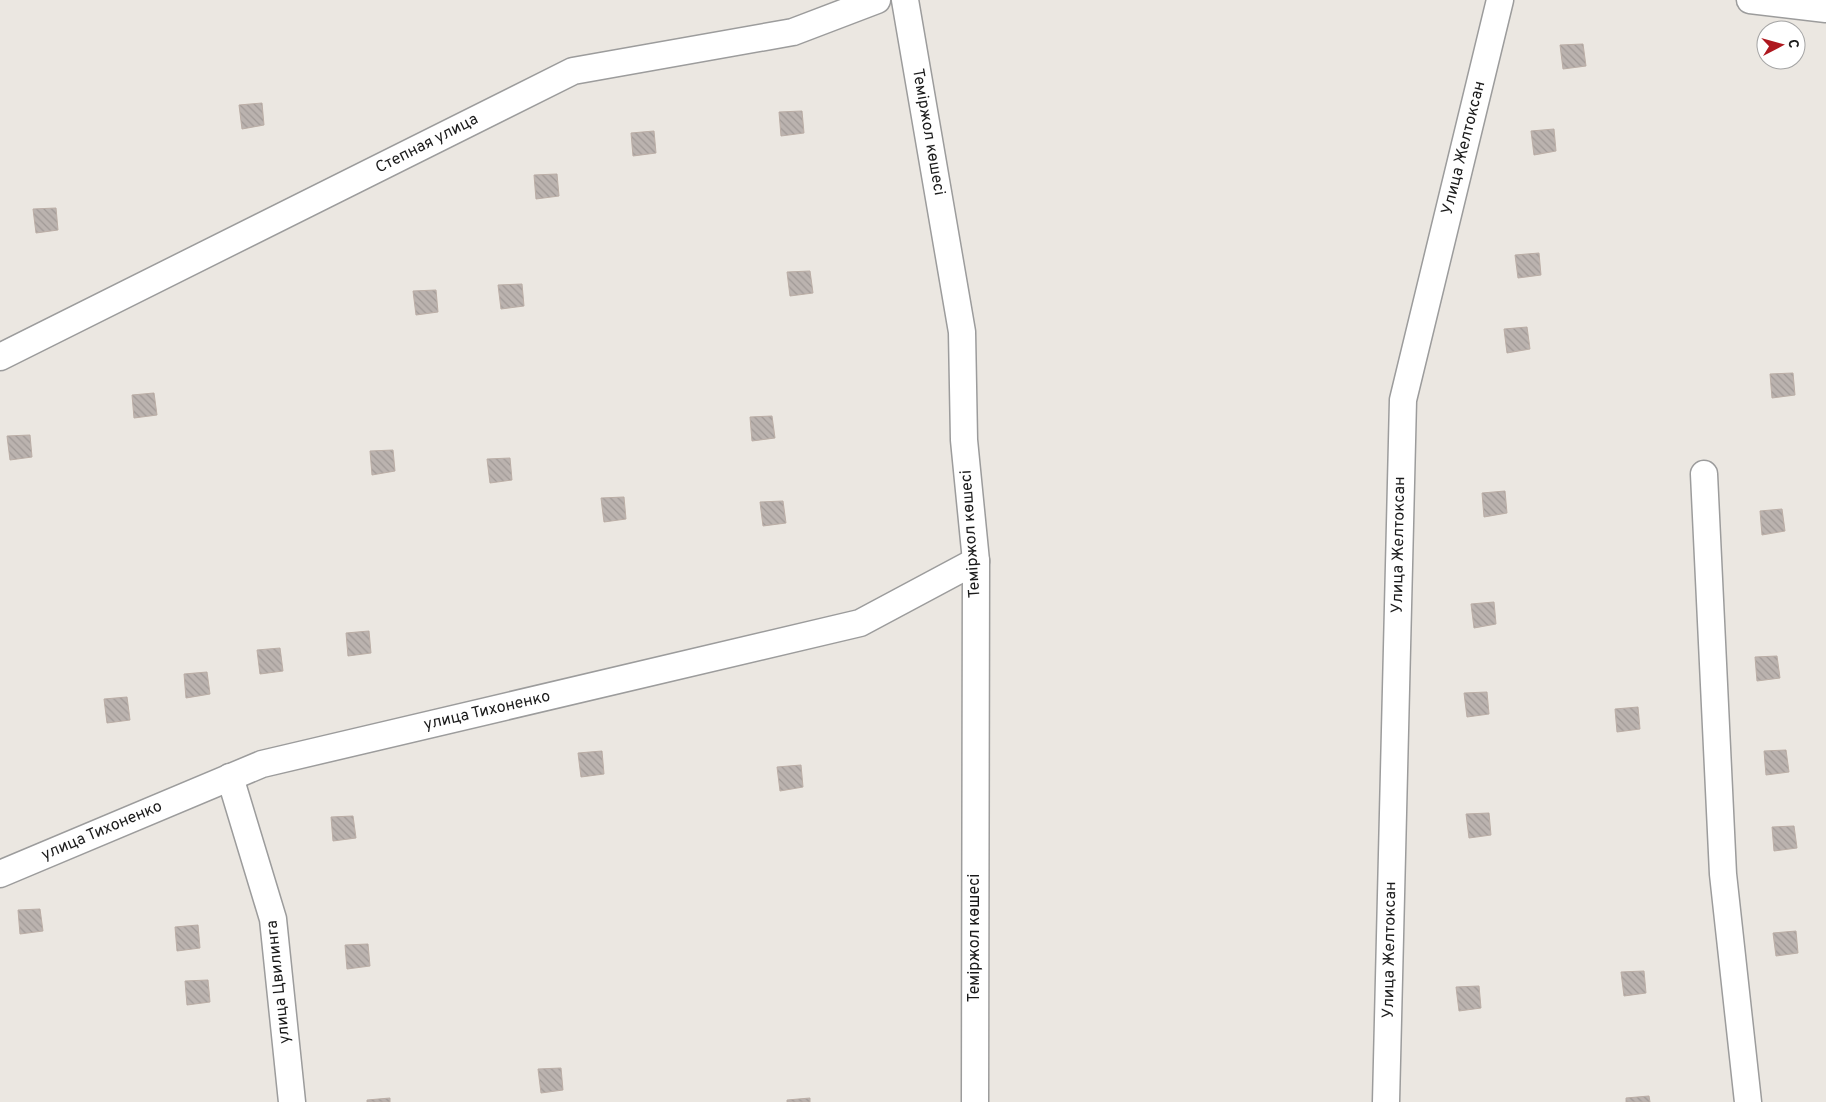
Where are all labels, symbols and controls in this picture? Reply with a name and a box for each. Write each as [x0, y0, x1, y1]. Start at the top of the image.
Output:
north arrow [1756, 20, 1806, 70]
text: С [1784, 38, 1801, 49]
street label: Теміржол көшесі [907, 67, 949, 197]
street label: Улица Желтоксан [1438, 79, 1490, 217]
street label: Степная улица [372, 110, 482, 178]
street label: Теміржол көшесі [957, 469, 985, 599]
street label: Улица Желтоксан [1388, 476, 1410, 614]
street label: улица Тихоненко [422, 687, 552, 735]
street label: улица Тихоненко [39, 797, 165, 865]
street label: Теміржол көшесі [965, 874, 985, 1002]
street label: Улица Желтоксан [1379, 881, 1401, 1019]
street label: улица Цвилинга [263, 919, 295, 1045]

